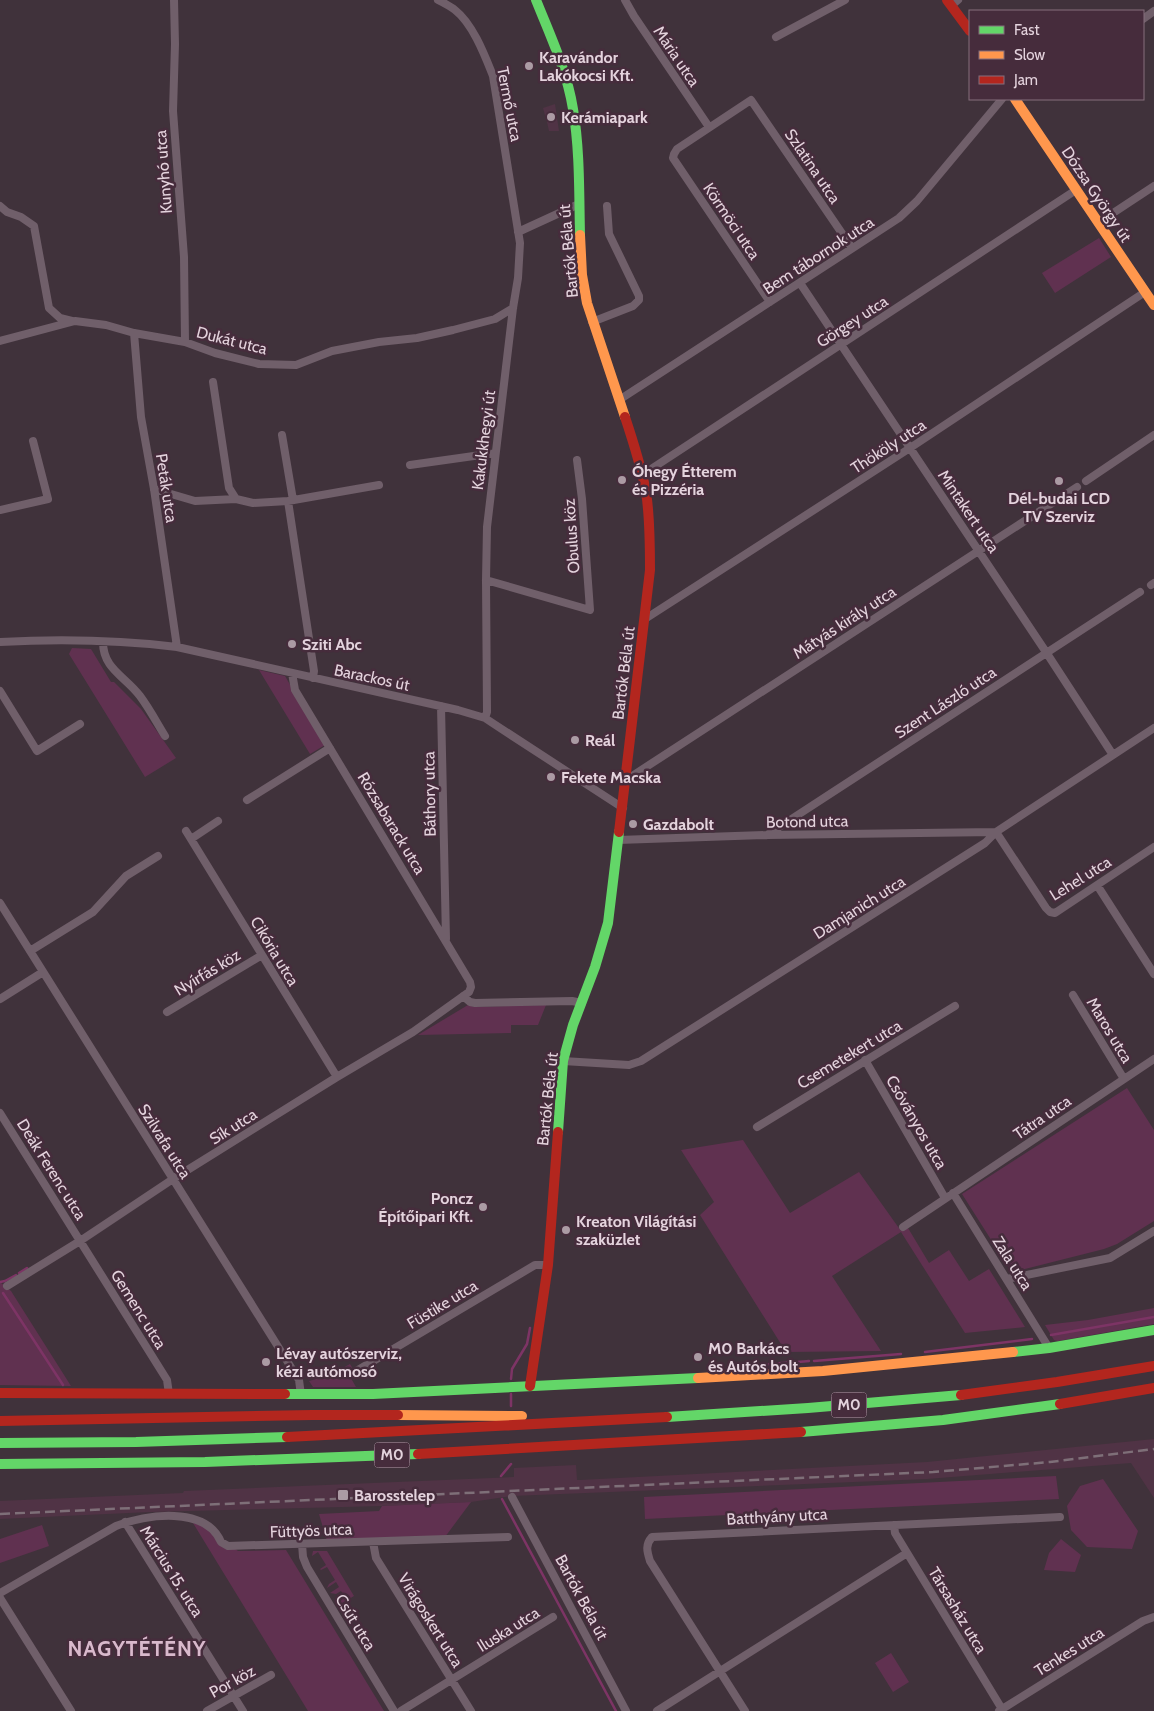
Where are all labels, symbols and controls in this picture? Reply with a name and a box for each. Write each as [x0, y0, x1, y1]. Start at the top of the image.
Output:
legend [969, 10, 1144, 100]
text: Fast [1014, 21, 1039, 39]
street label: Mária utca [649, 22, 704, 90]
text: Slow [1014, 46, 1045, 64]
place label: Karavándor Lakókocsi Kft. [539, 48, 634, 85]
marker: Karavándor Lakókocsi Kft. [523, 60, 535, 72]
street label: Termő utca [493, 65, 526, 143]
text: Jam [1013, 71, 1038, 89]
place label: Kerámiapark [561, 108, 648, 127]
marker: Kerámiapark [545, 111, 557, 123]
street label: Szlatina utca [781, 125, 845, 207]
street label: Kunyhó utca [151, 129, 176, 214]
street label: Dózsa György út [1058, 143, 1136, 246]
street label: Körmöci utca [699, 179, 764, 263]
street label: Bartók Béla út [555, 203, 582, 298]
street label: Bem tábornok utca [759, 212, 878, 298]
street label: Görgey utca [813, 291, 892, 351]
street label: Dukát utca [195, 323, 269, 359]
street label: Kakukkhegyi út [468, 389, 499, 491]
street label: Thököly utca [847, 415, 930, 478]
street label: Peták utca [152, 452, 181, 524]
place label: Óhegy Étterem és Pizzéria [632, 462, 737, 499]
street label: Mintakert utca [934, 466, 1003, 557]
marker: Óhegy Étterem és Pizzéria [616, 474, 628, 486]
marker: Dél-budai LCD TV Szerviz [1053, 475, 1065, 487]
place label: Dél-budai LCD TV Szerviz [1008, 489, 1110, 526]
street label: Obulus köz [559, 498, 584, 574]
street label: Mátyás király utca [789, 582, 900, 663]
street label: Bartók Béla út [608, 625, 639, 721]
place label: Sziti Abc [302, 635, 362, 654]
marker: Sziti Abc [286, 638, 298, 650]
street label: Barackos út [332, 660, 412, 695]
street label: Szent László utca [891, 662, 1000, 742]
place label: Reál [585, 731, 615, 750]
marker: Reál [569, 734, 581, 746]
street label: Báthory utca [419, 751, 440, 837]
place label: Fekete Macska [561, 768, 661, 787]
street label: Rózsabarack utca [354, 769, 430, 878]
marker: Fekete Macska [545, 771, 557, 783]
street label: Botond utca [766, 811, 849, 832]
place label: Gazdabolt [643, 815, 715, 834]
marker: Gazdabolt [627, 818, 639, 830]
street label: Lehel utca [1046, 852, 1115, 905]
street label: Damjanich utca [810, 871, 909, 943]
street label: Cikória utca [246, 913, 303, 990]
street label: Nyírfás köz [171, 945, 244, 1000]
street label: Maros utca [1083, 994, 1137, 1067]
street label: Csemetekert utca [794, 1016, 905, 1093]
street label: Bartók Béla út [533, 1051, 562, 1147]
street label: Csóványos utca [882, 1072, 951, 1173]
street label: Tátra utca [1010, 1091, 1075, 1144]
street label: Szilvafa utca [134, 1100, 195, 1182]
street label: Sík utca [206, 1104, 261, 1148]
street label: Deák Ferenc utca [13, 1115, 90, 1224]
place label: Poncz Építőipari Kft. [378, 1189, 473, 1226]
marker: Poncz Építőipari Kft. [477, 1201, 489, 1213]
place label: Kreaton Világítási szaküzlet [576, 1212, 696, 1249]
marker: Kreaton Világítási szaküzlet [560, 1224, 572, 1236]
street label: Zala utca [989, 1233, 1037, 1294]
street label: Gemenc utca [107, 1266, 171, 1353]
street label: Füstike utca [404, 1276, 481, 1333]
place label: M0 Barkács és Autós bolt [708, 1339, 799, 1376]
place label: Lévay autószerviz, kézi autómosó [276, 1344, 402, 1381]
marker: M0 Barkács és Autós bolt [692, 1351, 704, 1363]
marker: Lévay autószerviz, kézi autómosó [260, 1356, 272, 1368]
road number: M0 [832, 1392, 866, 1418]
road number: M0 [374, 1442, 410, 1468]
place label: Barosstelep [354, 1486, 435, 1505]
marker: Barosstelep [336, 1488, 350, 1502]
street label: Batthyány utca [726, 1504, 828, 1529]
street label: Füttyös utca [269, 1520, 353, 1541]
street label: Március 15. utca [136, 1522, 207, 1621]
street label: Bartók Béla út [551, 1551, 612, 1644]
street label: Társasház utca [924, 1564, 991, 1657]
street label: Virágoskert utca [394, 1570, 467, 1671]
street label: Csút utca [331, 1591, 380, 1654]
street label: Iluska utca [474, 1603, 543, 1656]
street label: Tenkes utca [1031, 1622, 1108, 1680]
district label: NAGYTÉTÉNY [67, 1636, 207, 1661]
street label: Por köz [206, 1661, 259, 1702]

